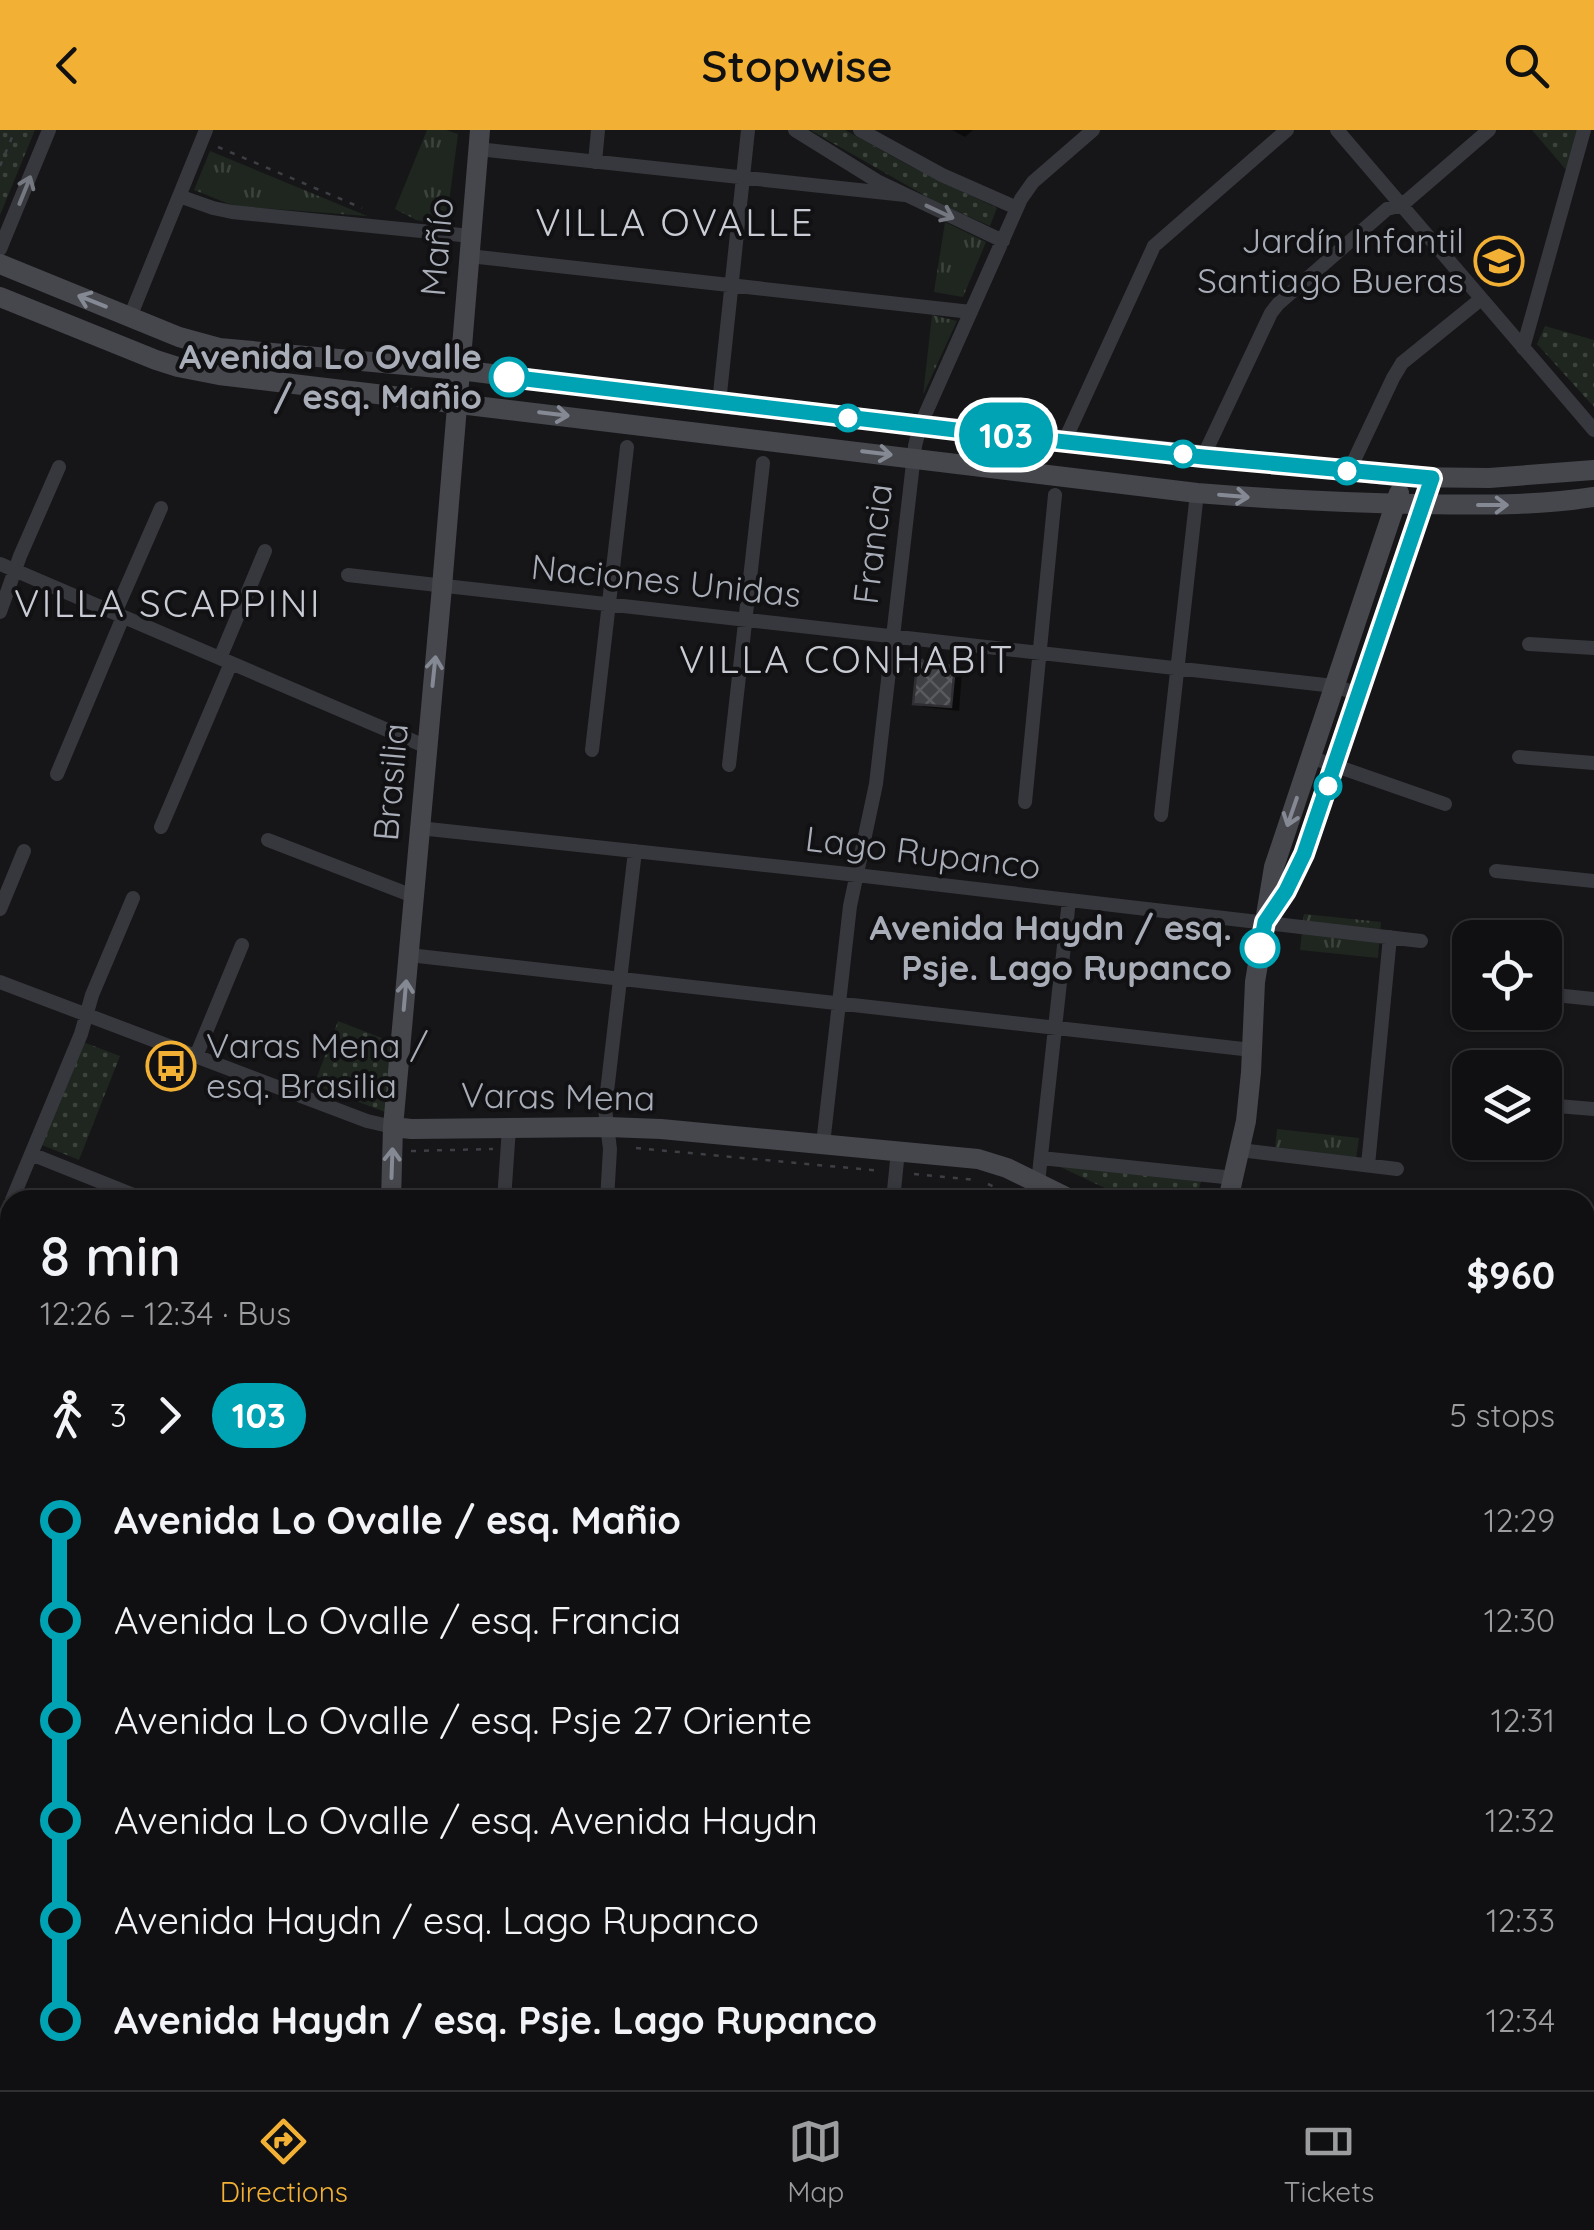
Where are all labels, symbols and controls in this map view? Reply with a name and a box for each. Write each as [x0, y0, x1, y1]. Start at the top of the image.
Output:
text: Stopwise [701, 37, 893, 93]
icon: back [40, 38, 95, 93]
icon: search [1499, 38, 1554, 93]
one-way arrow [17, 175, 35, 205]
street label: Mañío [410, 196, 462, 298]
district label: VILLA OVALLE [535, 198, 815, 246]
one-way arrow [925, 203, 955, 222]
place label: Jardín Infantil Santiago Bueras [1197, 218, 1464, 302]
school or university icon: Jardín Infantil Santiago Bueras [1473, 235, 1525, 287]
one-way arrow [77, 291, 108, 309]
place label: Avenida Lo Ovalle / esq. Mañio [179, 334, 482, 418]
marker: Avenida Lo Ovalle / esq. Mañio [490, 358, 528, 396]
line badge: 103 [948, 402, 1064, 468]
one-way arrow [537, 405, 570, 424]
unlabelled marker [835, 405, 861, 431]
text: 103 [979, 413, 1033, 457]
unlabelled marker [1170, 441, 1196, 467]
one-way arrow [860, 444, 892, 463]
unlabelled marker [1334, 458, 1360, 484]
street label: Francia [843, 481, 901, 607]
one-way arrow [1218, 486, 1250, 505]
one-way arrow [1476, 496, 1508, 515]
street label: Naciones Unidas [529, 544, 803, 616]
district label: VILLA SCAPPINI [14, 579, 322, 627]
district label: VILLA CONHABIT [679, 635, 1015, 683]
one-way arrow [425, 655, 444, 688]
street label: Brasilia [363, 721, 417, 842]
unlabelled marker [1315, 773, 1341, 799]
one-way arrow [1281, 795, 1299, 827]
street label: Lago Rupanco [803, 816, 1043, 888]
place label: Avenida Haydn / esq. Psje. Lago Rupanco [870, 905, 1232, 989]
map controls [1452, 920, 1562, 1160]
button: locate [1452, 920, 1562, 1030]
marker: Avenida Haydn / esq. Psje. Lago Rupanco [1241, 929, 1279, 967]
one-way arrow [396, 979, 415, 1011]
place label: Varas Mena / esq. Brasilia [206, 1023, 428, 1107]
bus stop icon: Varas Mena / esq. Brasilia [145, 1040, 197, 1092]
button: layers [1452, 1050, 1562, 1160]
street label: Varas Mena [460, 1072, 656, 1120]
one-way arrow [382, 1148, 401, 1180]
text: 8 min [40, 1221, 181, 1290]
text: $960 [1466, 1251, 1555, 1299]
text: 12:26 – 12:34 · Bus [40, 1293, 291, 1333]
icon: walk [40, 1388, 95, 1443]
icon: forward [142, 1388, 197, 1443]
text: 103 [232, 1393, 286, 1437]
text: 3 [110, 1395, 127, 1435]
text: 5 stops [1449, 1395, 1555, 1435]
text: Avenida Lo Ovalle / esq. Mañio [114, 1496, 681, 1544]
text: 12:29 [1484, 1500, 1555, 1540]
text: Avenida Lo Ovalle / esq. Francia [114, 1596, 681, 1644]
text: 12:30 [1484, 1600, 1555, 1640]
text: Avenida Lo Ovalle / esq. Psje 27 Oriente [114, 1696, 812, 1744]
text: 12:31 [1491, 1700, 1555, 1740]
text: Avenida Lo Ovalle / esq. Avenida Haydn [114, 1796, 818, 1844]
text: 12:32 [1485, 1800, 1555, 1840]
text: Avenida Haydn / esq. Lago Rupanco [114, 1896, 759, 1944]
text: 12:33 [1486, 1900, 1555, 1940]
text: Avenida Haydn / esq. Psje. Lago Rupanco [114, 1996, 877, 2044]
text: 12:34 [1486, 2000, 1555, 2040]
tab: Directions [220, 2114, 348, 2209]
tab: Map [787, 2114, 844, 2209]
tab: Tickets [1284, 2114, 1374, 2209]

